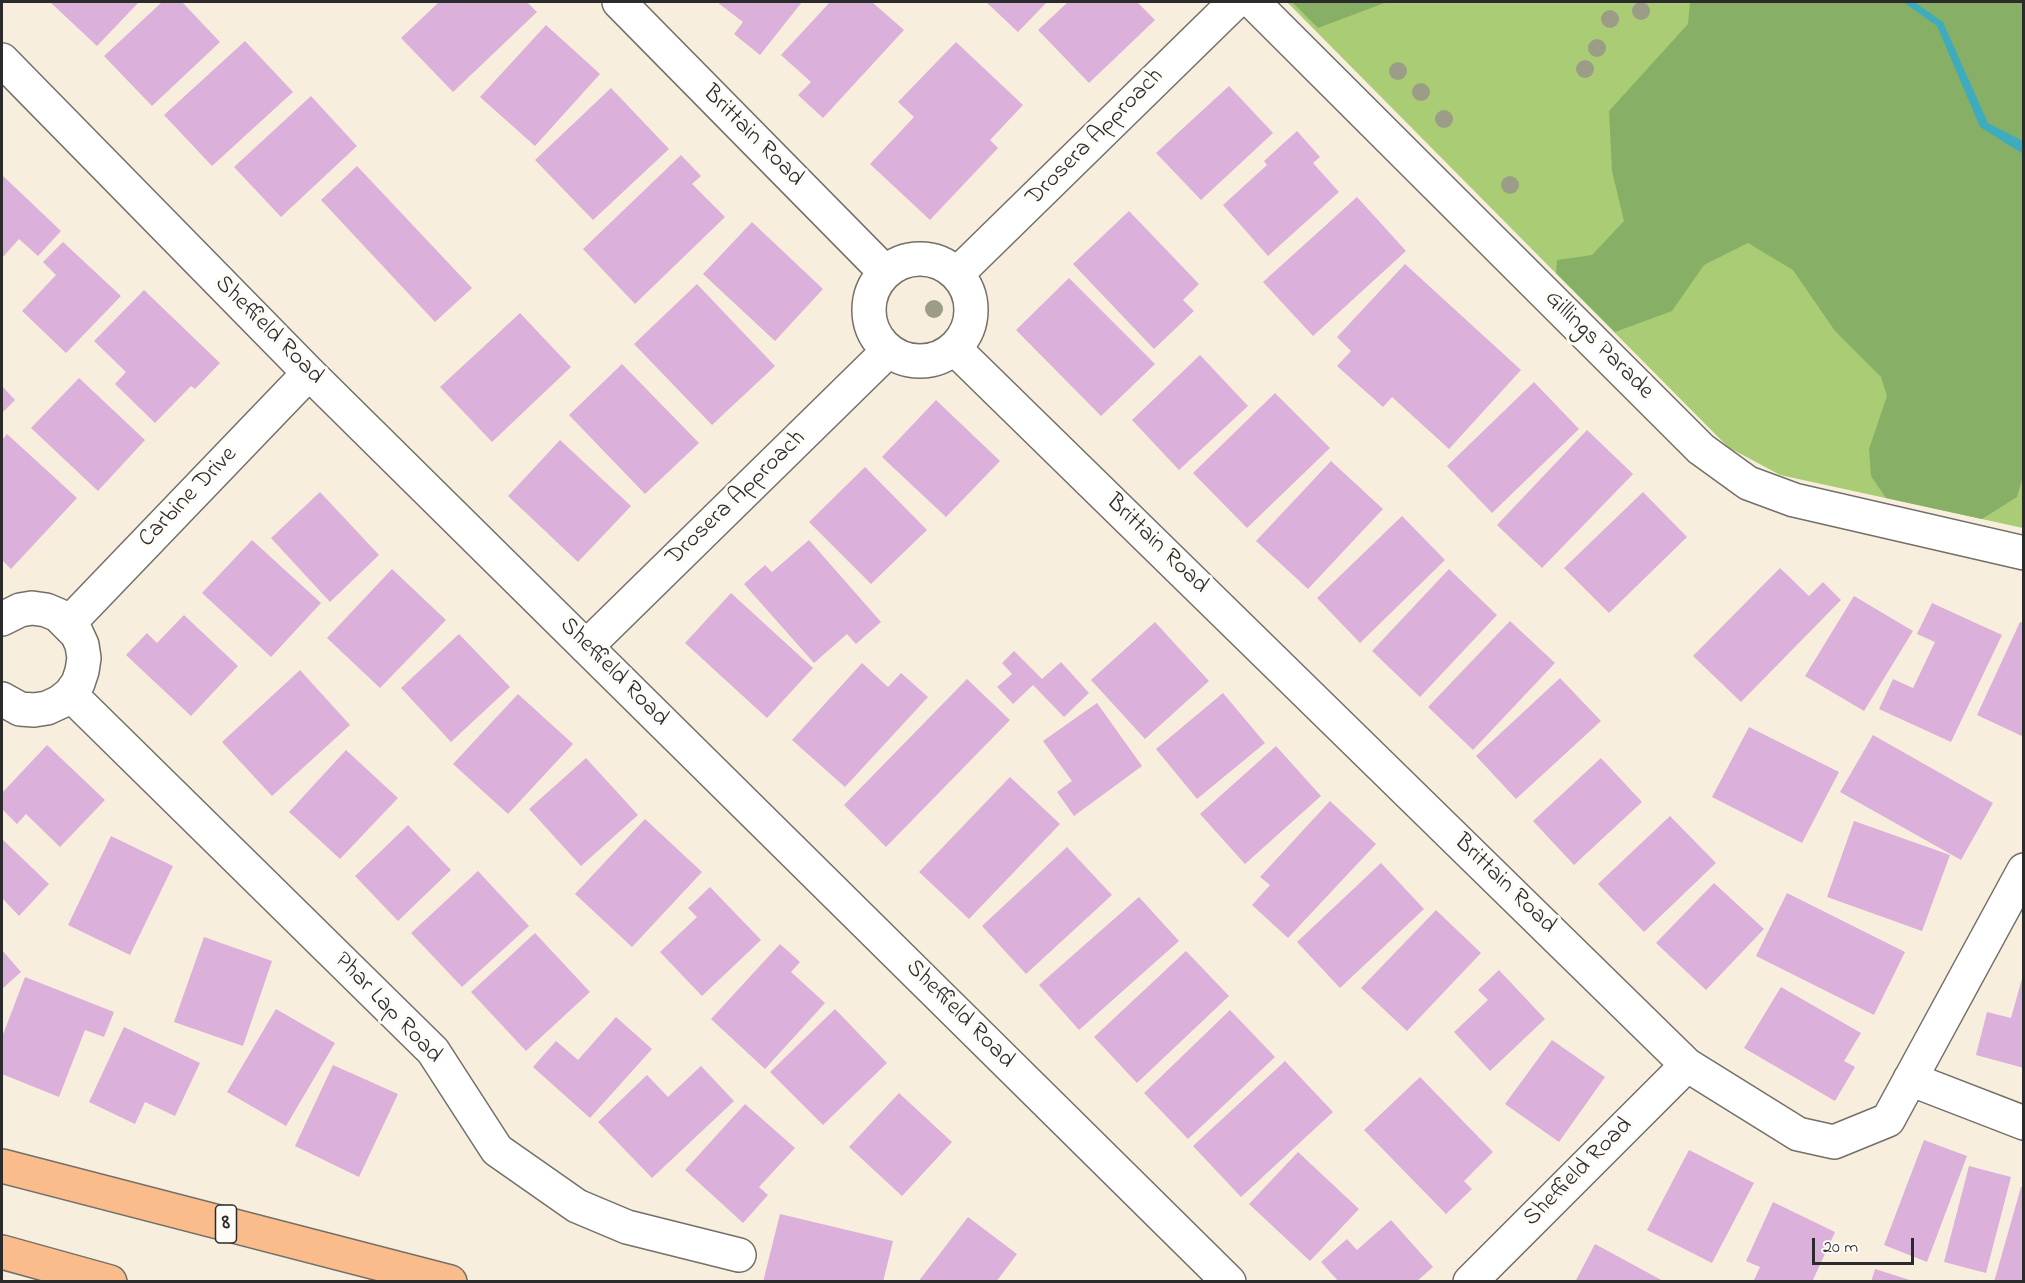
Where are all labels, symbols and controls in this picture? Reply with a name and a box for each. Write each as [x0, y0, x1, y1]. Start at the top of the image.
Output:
street label: Drosera Approach [1021, 63, 1171, 213]
street label: Brittain Road [695, 80, 809, 194]
street label: Sheffield Road [207, 270, 329, 392]
street label: Gillings Parade [1537, 285, 1659, 407]
street label: Drosera Approach [661, 425, 813, 573]
street label: Carbine Drive [134, 442, 244, 554]
street label: Brittain Road [1099, 489, 1213, 601]
street label: Sheffield Road [552, 612, 674, 734]
street label: Brittain Road [1447, 829, 1561, 941]
street label: Phar Lap Road [327, 947, 447, 1071]
street label: Sheffield Road [898, 954, 1020, 1076]
street label: Sheffield Road [1518, 1112, 1640, 1234]
road number: 8 [216, 1205, 236, 1243]
scale bar [1815, 1226, 1917, 1264]
text: 20 m [1823, 1235, 1858, 1261]

